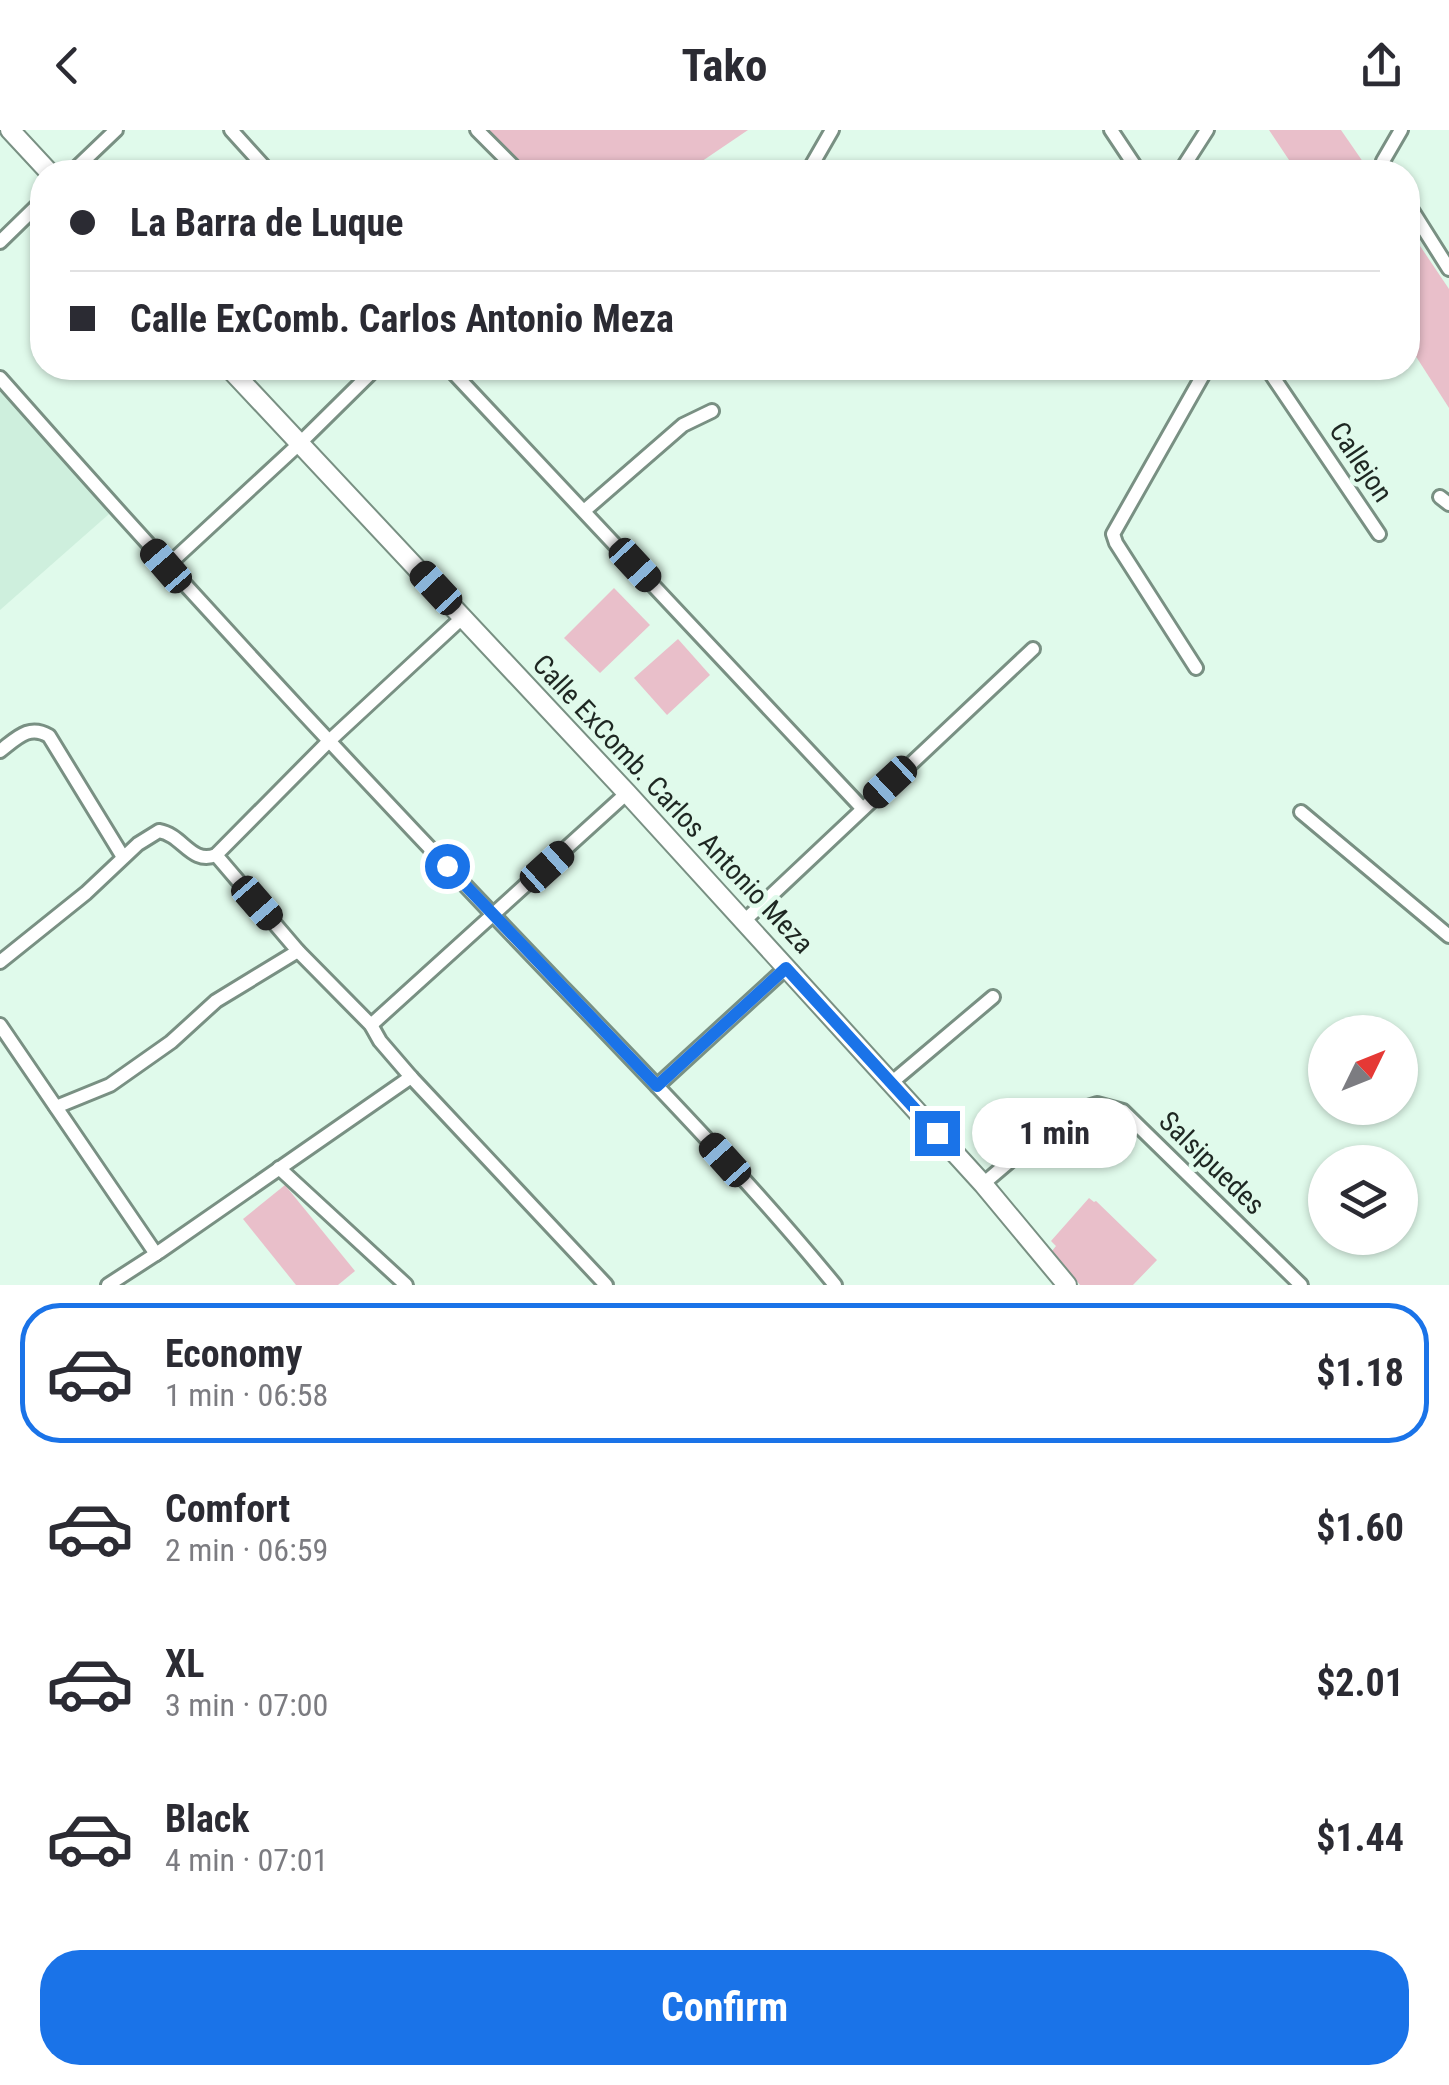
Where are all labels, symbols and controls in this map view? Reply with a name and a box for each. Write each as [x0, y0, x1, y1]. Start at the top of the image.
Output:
icon: back [40, 38, 95, 93]
icon: share [1354, 38, 1409, 93]
text: Tako [682, 39, 767, 92]
text: La Barra de Luque [130, 201, 403, 245]
text: Calle ExComb. Carlos Antonio Meza [130, 297, 674, 341]
street label: Callejon [1322, 416, 1400, 508]
car [604, 533, 666, 597]
car [135, 534, 197, 598]
car [405, 556, 467, 620]
street label: Calle ExComb. Carlos Antonio Meza [526, 648, 820, 960]
car [858, 751, 922, 813]
car [515, 836, 579, 898]
route start [425, 844, 470, 889]
car [226, 871, 288, 935]
north arrow [1308, 1015, 1418, 1125]
map controls [1308, 1015, 1418, 1255]
callout: 1 min [972, 1098, 1137, 1168]
street label: Salsipuedes [1152, 1105, 1272, 1221]
route end [915, 1111, 960, 1156]
text: 1 min [1019, 1114, 1090, 1152]
car [694, 1128, 756, 1192]
button: layers [1308, 1145, 1418, 1255]
icon: car [45, 1328, 135, 1418]
text: Economy [165, 1332, 302, 1376]
text: $1.18 [1316, 1351, 1404, 1395]
text: 1 min · 06:58 [165, 1376, 328, 1414]
icon: car [45, 1483, 135, 1573]
text: Comfort [165, 1487, 290, 1531]
text: $1.60 [1316, 1506, 1404, 1550]
text: 2 min · 06:59 [165, 1531, 328, 1569]
icon: car [45, 1638, 135, 1728]
text: XL [165, 1642, 204, 1686]
text: $2.01 [1316, 1661, 1404, 1705]
text: 3 min · 07:00 [165, 1686, 328, 1724]
icon: car [45, 1793, 135, 1883]
text: Black [165, 1797, 249, 1841]
text: $1.44 [1316, 1816, 1404, 1860]
text: 4 min · 07:01 [165, 1841, 328, 1879]
button: Confirm [40, 1950, 1409, 2065]

